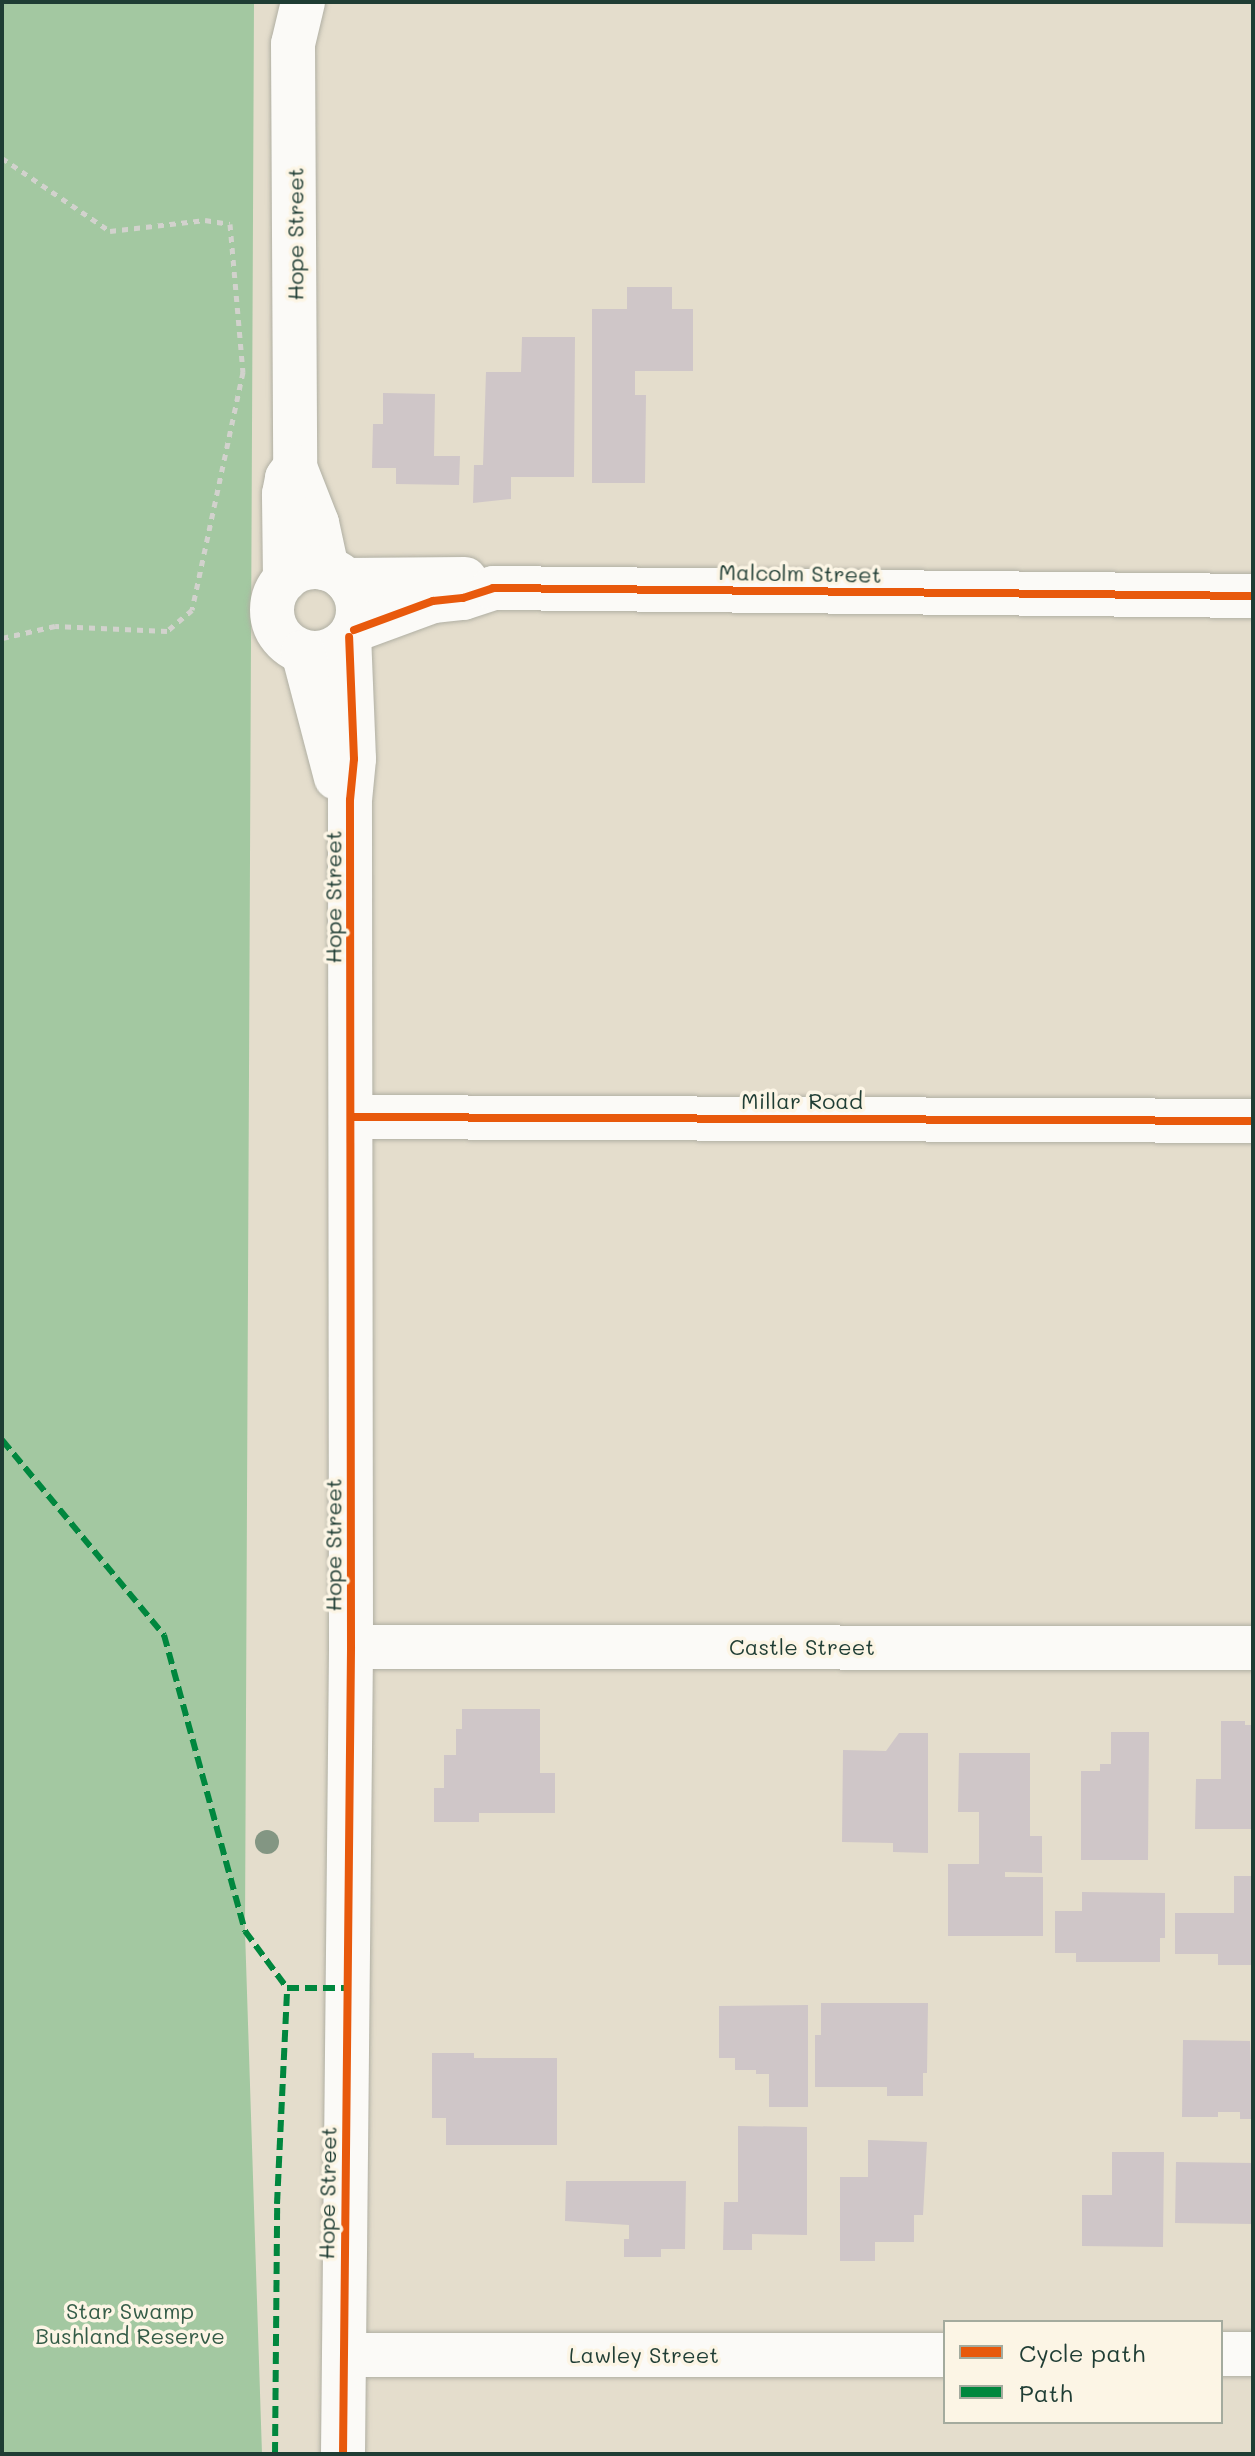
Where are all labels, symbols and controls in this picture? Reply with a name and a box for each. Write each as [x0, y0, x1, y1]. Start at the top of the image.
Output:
street label: Hope Street [282, 168, 308, 300]
street label: Malcolm Street [718, 558, 882, 588]
street label: Hope Street [320, 831, 346, 963]
street label: Millar Road [741, 1088, 863, 1114]
street label: Hope Street [320, 1479, 346, 1611]
street label: Castle Street [729, 1634, 875, 1660]
street label: Hope Street [313, 2126, 341, 2260]
park label: Star Swamp Bushland Reserve [35, 2297, 225, 2348]
legend [943, 2320, 1223, 2424]
text: Cycle path [1019, 2337, 1145, 2368]
street label: Lawley Street [569, 2342, 719, 2368]
text: Path [1019, 2377, 1073, 2408]

